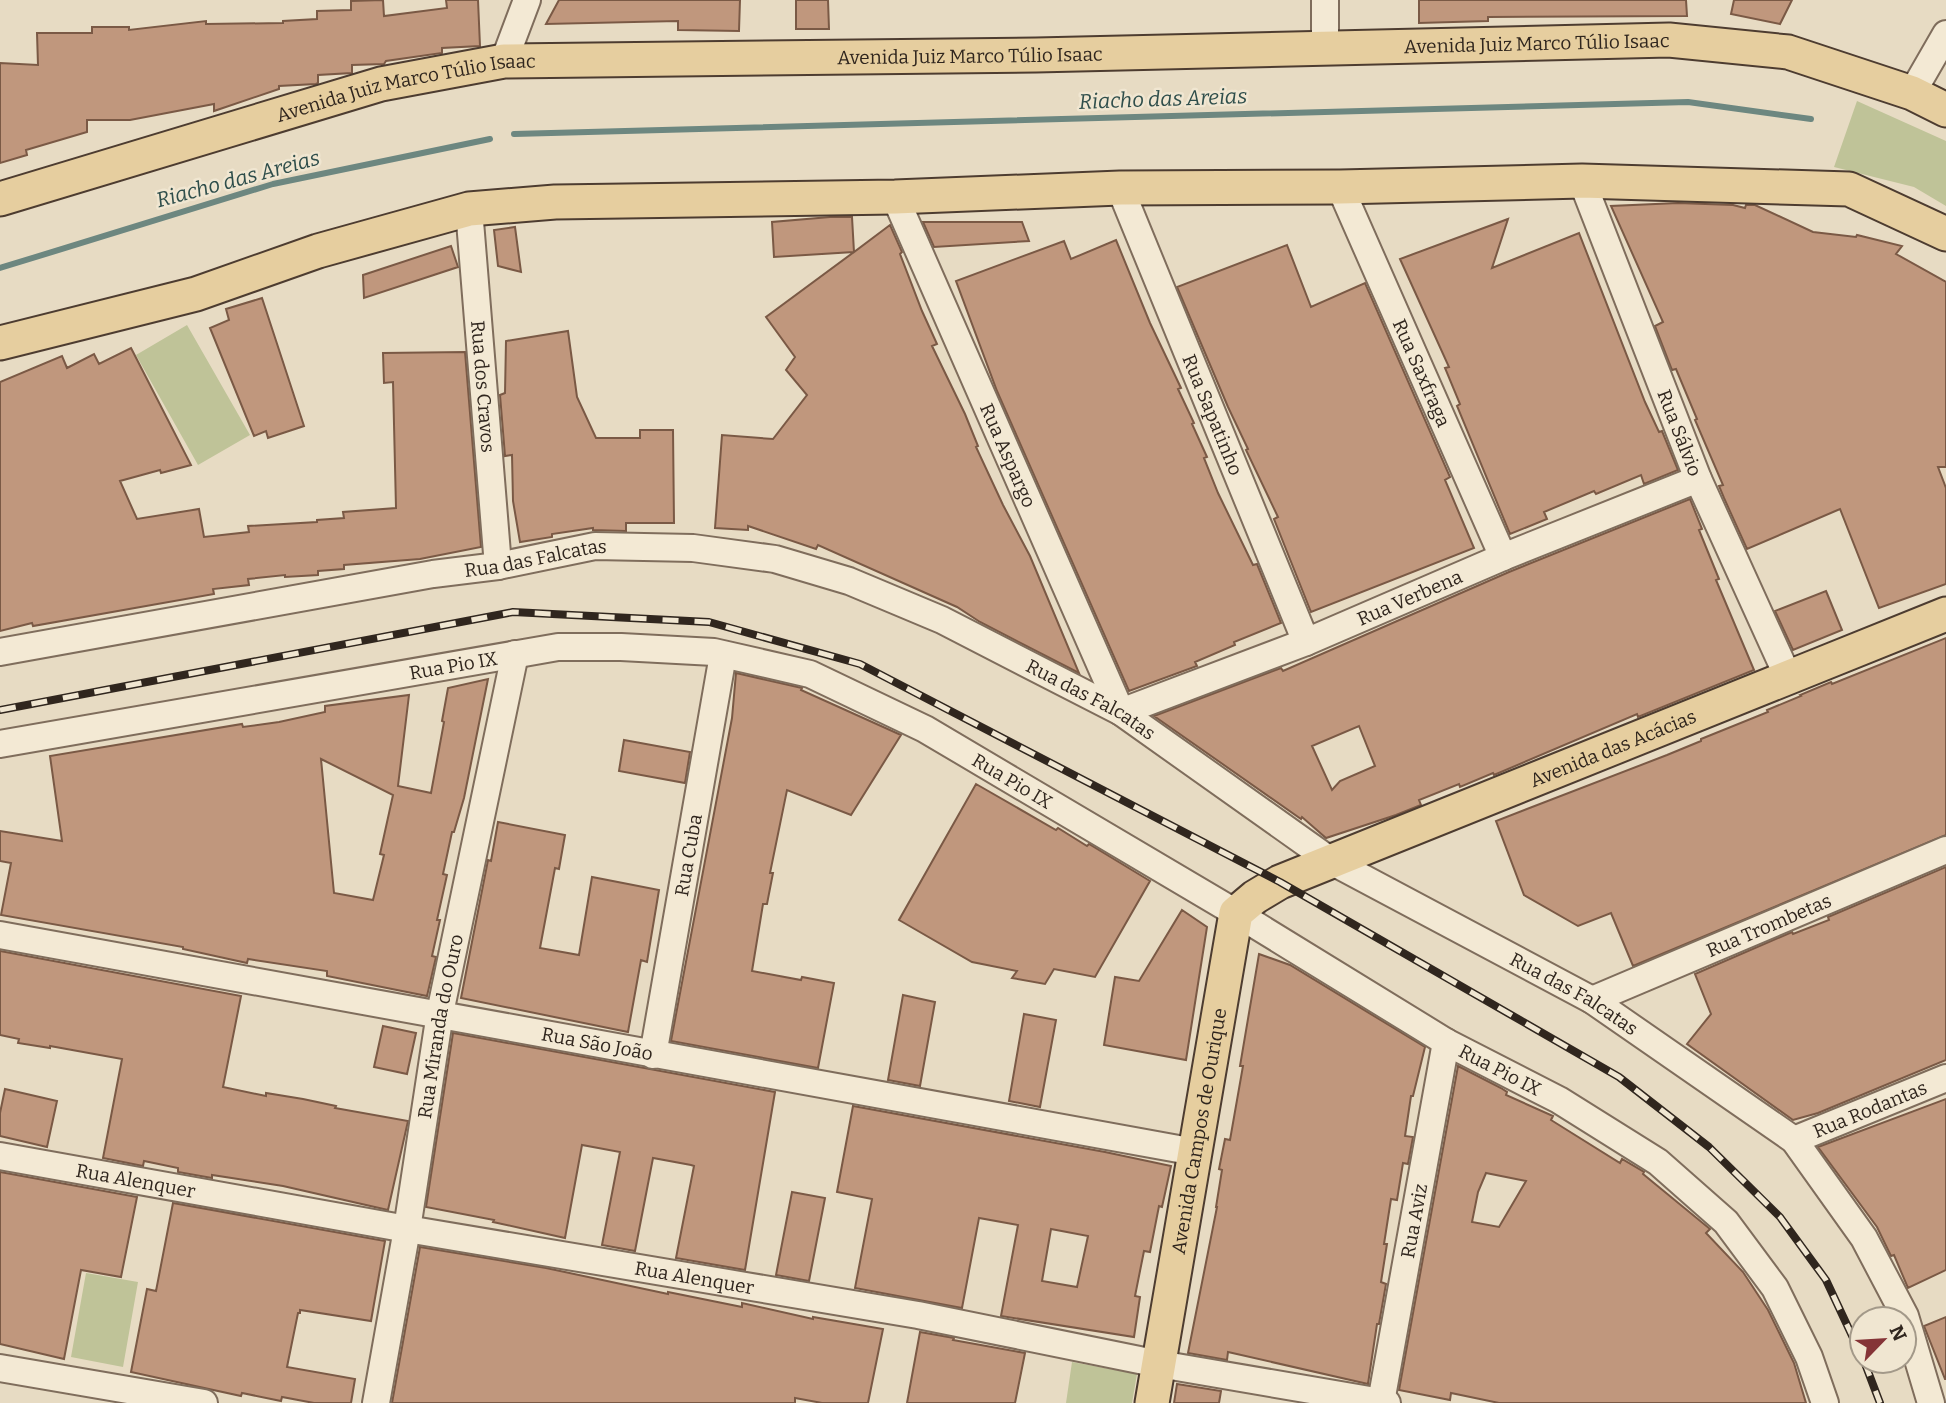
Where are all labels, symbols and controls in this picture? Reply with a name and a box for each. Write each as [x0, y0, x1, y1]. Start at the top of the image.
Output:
street label: Avenida Juiz Marco Túlio Isaac [1404, 28, 1670, 58]
street label: Avenida Juiz Marco Túlio Isaac [837, 42, 1103, 69]
street label: Avenida Juiz Marco Túlio Isaac [274, 49, 536, 126]
water label: Riacho das Areias [1078, 83, 1248, 115]
water label: Riacho das Areias [153, 145, 323, 213]
street label: Rua Saxfraga [1388, 315, 1456, 431]
street label: Rua dos Cravos [467, 319, 500, 453]
street label: Rua Sapatinho [1178, 351, 1248, 479]
street label: Rua Sálvio [1653, 386, 1707, 479]
street label: Rua Aspargo [975, 400, 1041, 511]
street label: Rua das Falcatas [463, 534, 607, 582]
street label: Rua Verbena [1353, 564, 1466, 630]
street label: Rua Pio IX [407, 646, 499, 684]
street label: Rua das Falcatas [1023, 654, 1160, 744]
street label: Avenida das Acácias [1526, 704, 1699, 792]
street label: Rua Pio IX [968, 748, 1057, 813]
street label: Rua Cuba [670, 812, 707, 898]
street label: Rua Trombetas [1703, 888, 1835, 962]
street label: Rua Miranda do Ouro [413, 932, 468, 1120]
street label: Rua das Falcatas [1506, 947, 1643, 1040]
street label: Avenida Campos de Ourique [1166, 1006, 1231, 1256]
street label: Rua São João [540, 1022, 655, 1065]
street label: Rua Pio IX [1455, 1039, 1545, 1100]
street label: Rua Rodantas [1810, 1076, 1930, 1143]
street label: Rua Alenquer [74, 1158, 198, 1202]
street label: Rua Aviz [1396, 1182, 1432, 1260]
street label: Rua Alenquer [633, 1256, 757, 1299]
north arrow [1848, 1305, 1918, 1375]
text: N [1884, 1322, 1912, 1345]

